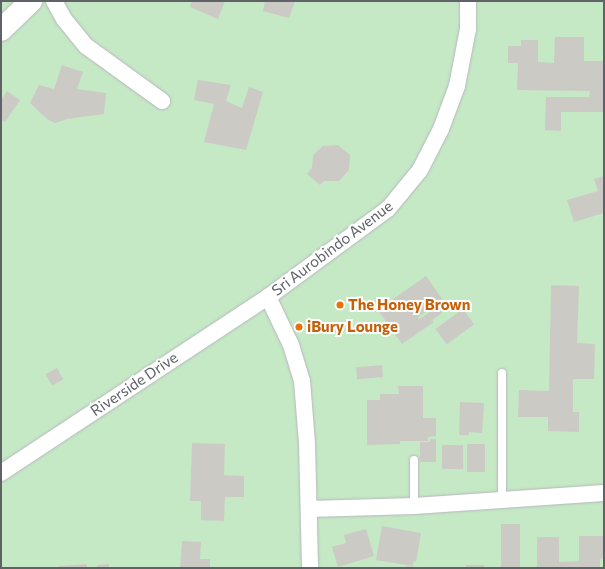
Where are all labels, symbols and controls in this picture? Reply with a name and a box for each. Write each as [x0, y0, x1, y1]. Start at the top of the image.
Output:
street label: Sri Aurobindo Avenue [268, 197, 396, 299]
place label: The Honey Brown [348, 296, 470, 314]
marker: The Honey Brown [335, 300, 345, 310]
place label: iBury Lounge [307, 318, 398, 336]
marker: iBury Lounge [294, 322, 304, 332]
street label: Riverside Drive [87, 348, 181, 420]

